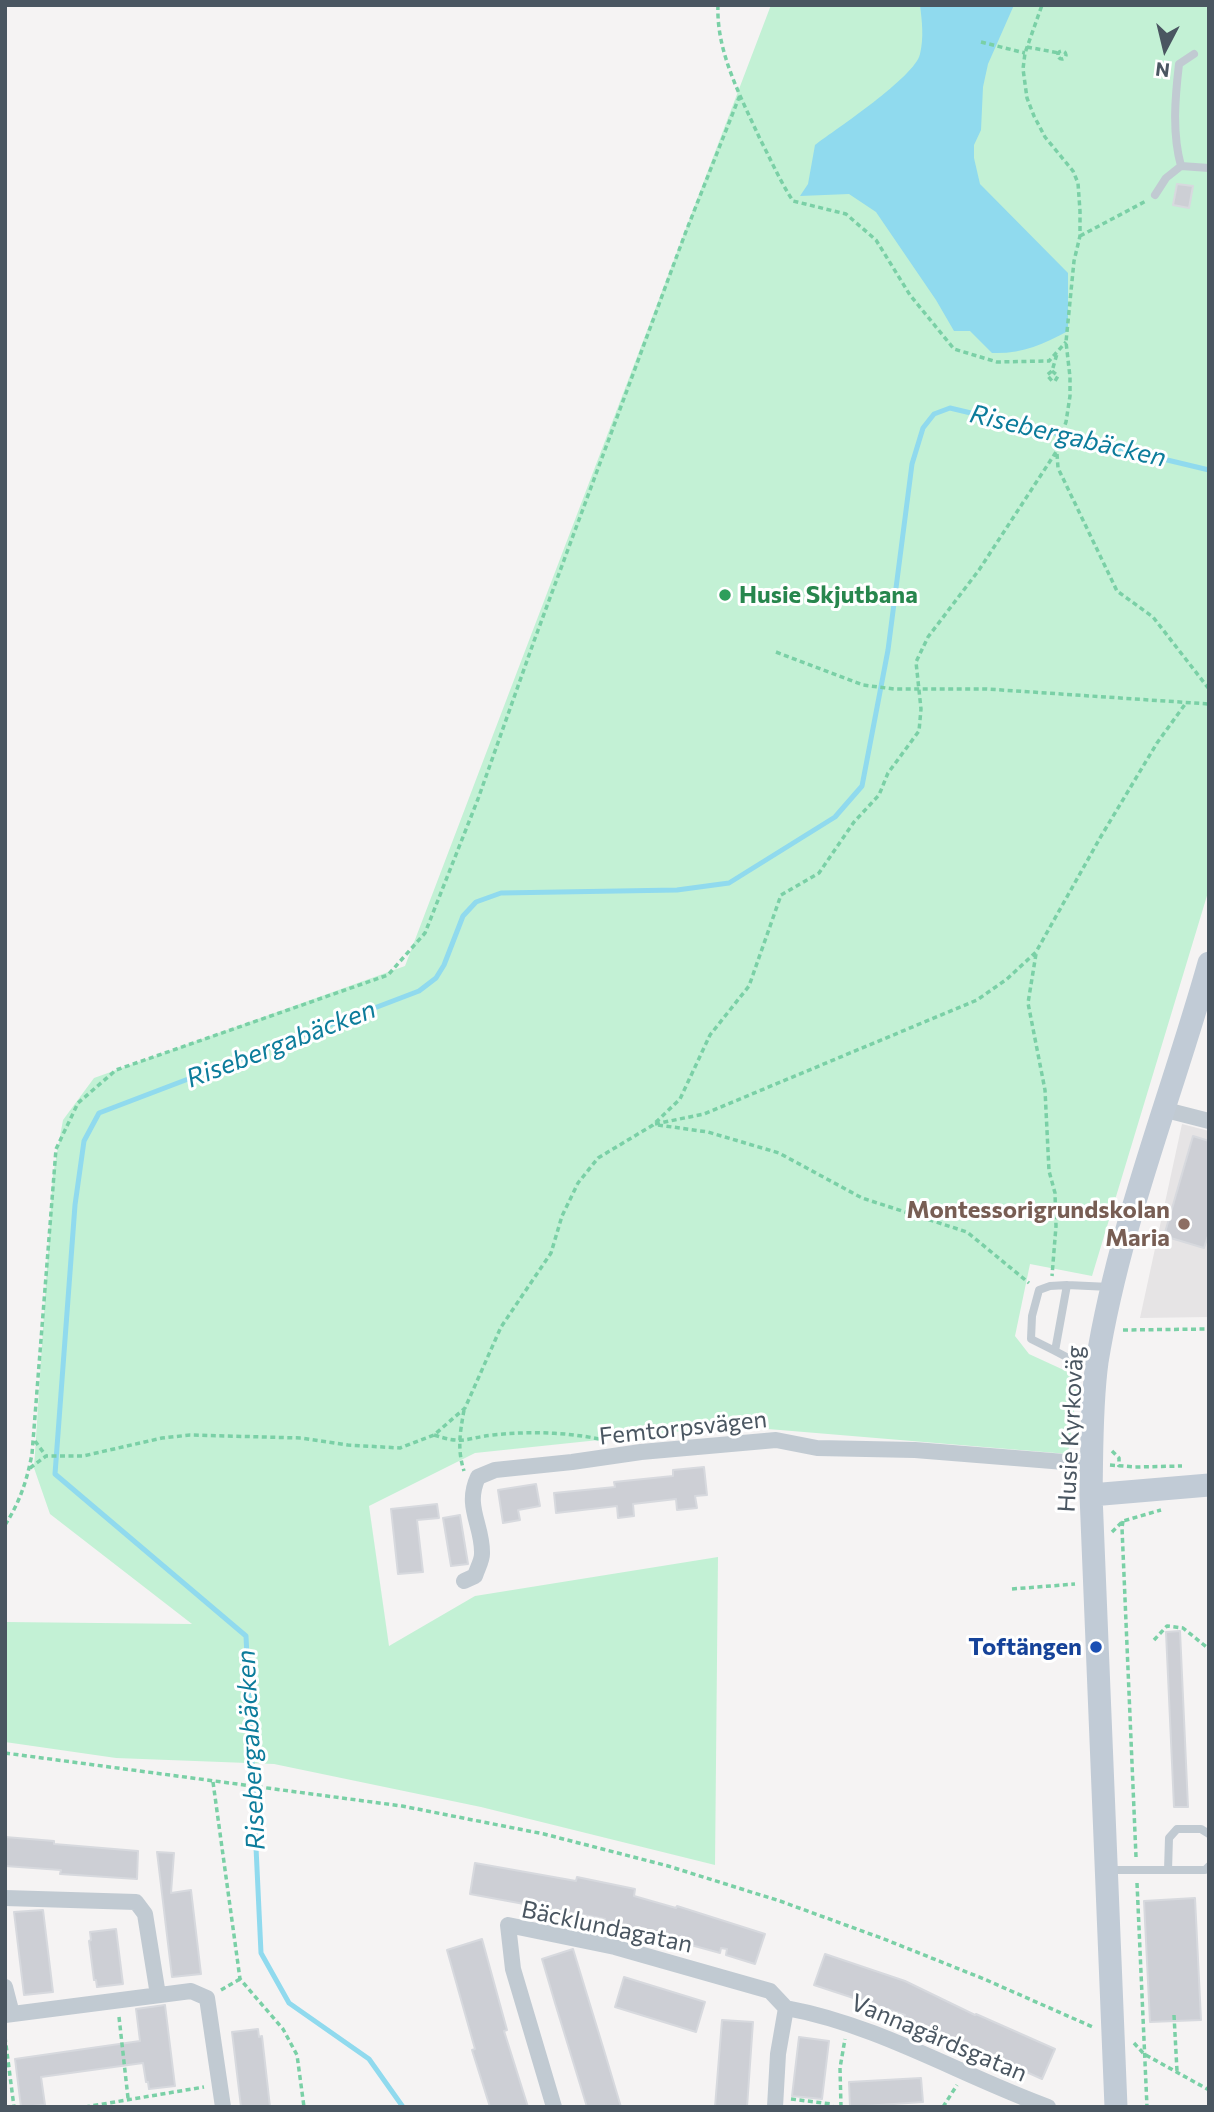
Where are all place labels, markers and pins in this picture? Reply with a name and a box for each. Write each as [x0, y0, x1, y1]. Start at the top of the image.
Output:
place label: Husie Skjutbana [739, 581, 918, 609]
marker: Husie Skjutbana [717, 587, 733, 603]
place label: Montessorigrundskolan Maria [906, 1196, 1170, 1252]
marker: Montessorigrundskolan Maria [1176, 1216, 1192, 1232]
place label: Toftängen [968, 1633, 1082, 1661]
marker: Toftängen [1088, 1639, 1104, 1655]

